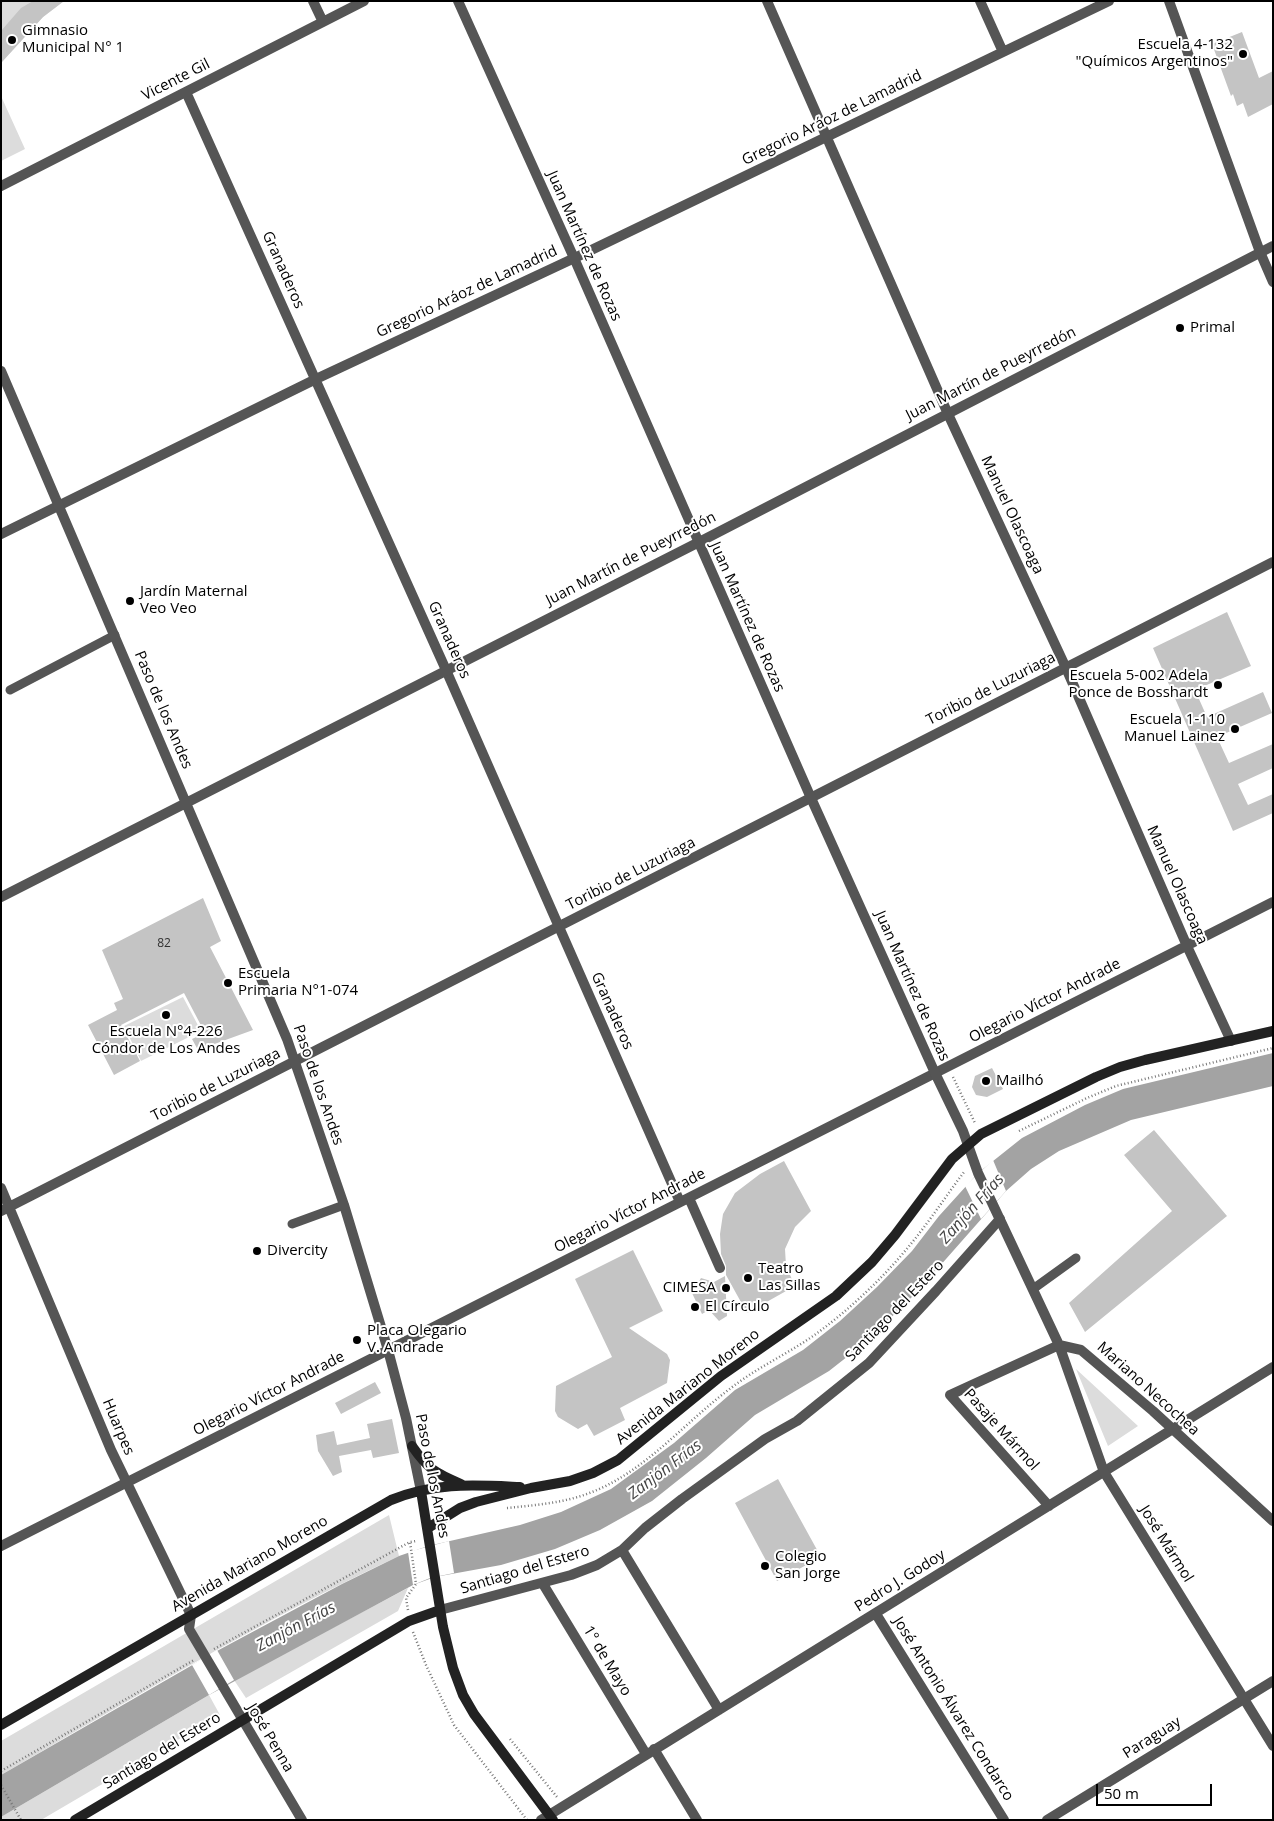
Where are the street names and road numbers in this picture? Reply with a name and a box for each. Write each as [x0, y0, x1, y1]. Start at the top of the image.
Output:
street label: Vicente Gil [139, 55, 213, 105]
street label: Gregorio Aráoz de Lamadrid [739, 67, 925, 169]
street label: Juan Martínez de Rozas [543, 168, 625, 324]
street label: Granaderos [258, 229, 308, 311]
street label: Gregorio Aráoz de Lamadrid [374, 242, 560, 342]
street label: Juan Martín de Pueyrredón [903, 323, 1079, 425]
street label: Manuel Olascoaga [977, 453, 1047, 577]
street label: Juan Martín de Pueyrredón [543, 508, 719, 610]
street label: Juan Martínez de Rozas [706, 539, 788, 695]
street label: Granaderos [424, 599, 474, 681]
street label: Paso de los Andes [130, 648, 196, 772]
street label: Toribio de Luzuriaga [923, 649, 1059, 729]
street label: Manuel Olascoaga [1143, 823, 1211, 947]
street label: Toribio de Luzuriaga [563, 834, 699, 914]
street label: Juan Martínez de Rozas [871, 908, 953, 1064]
street label: Olegario Víctor Andrade [966, 955, 1124, 1047]
street label: Granaderos [587, 970, 637, 1052]
street label: Paso de los Andes [289, 1022, 347, 1148]
street label: Toribio de Luzuriaga [148, 1045, 284, 1125]
street label: Olegario Víctor Andrade [551, 1165, 709, 1257]
street label: Santiago del Estero [842, 1257, 948, 1365]
street label: Avenida Mariano Moreno [613, 1325, 763, 1449]
street label: Mariano Necochea [1093, 1338, 1203, 1440]
street label: Olegario Víctor Andrade [190, 1348, 348, 1440]
street label: Pasaje Mármol [960, 1385, 1042, 1475]
street label: Huarpes [98, 1396, 138, 1458]
street label: Paso de los Andes [411, 1412, 453, 1540]
street label: José Mármol [1135, 1502, 1197, 1586]
street label: Avenida Mariano Moreno [169, 1512, 331, 1616]
street label: Santiago del Estero [458, 1542, 592, 1598]
street label: Pedro J. Godoy [851, 1546, 949, 1616]
street label: José Antonio Álvarez Condarco [889, 1614, 1017, 1804]
street label: 1° de Mayo [579, 1623, 635, 1699]
street label: José Penna [243, 1700, 297, 1776]
street label: Santiago del Estero [100, 1709, 224, 1793]
street label: Paraguay [1120, 1713, 1184, 1763]

